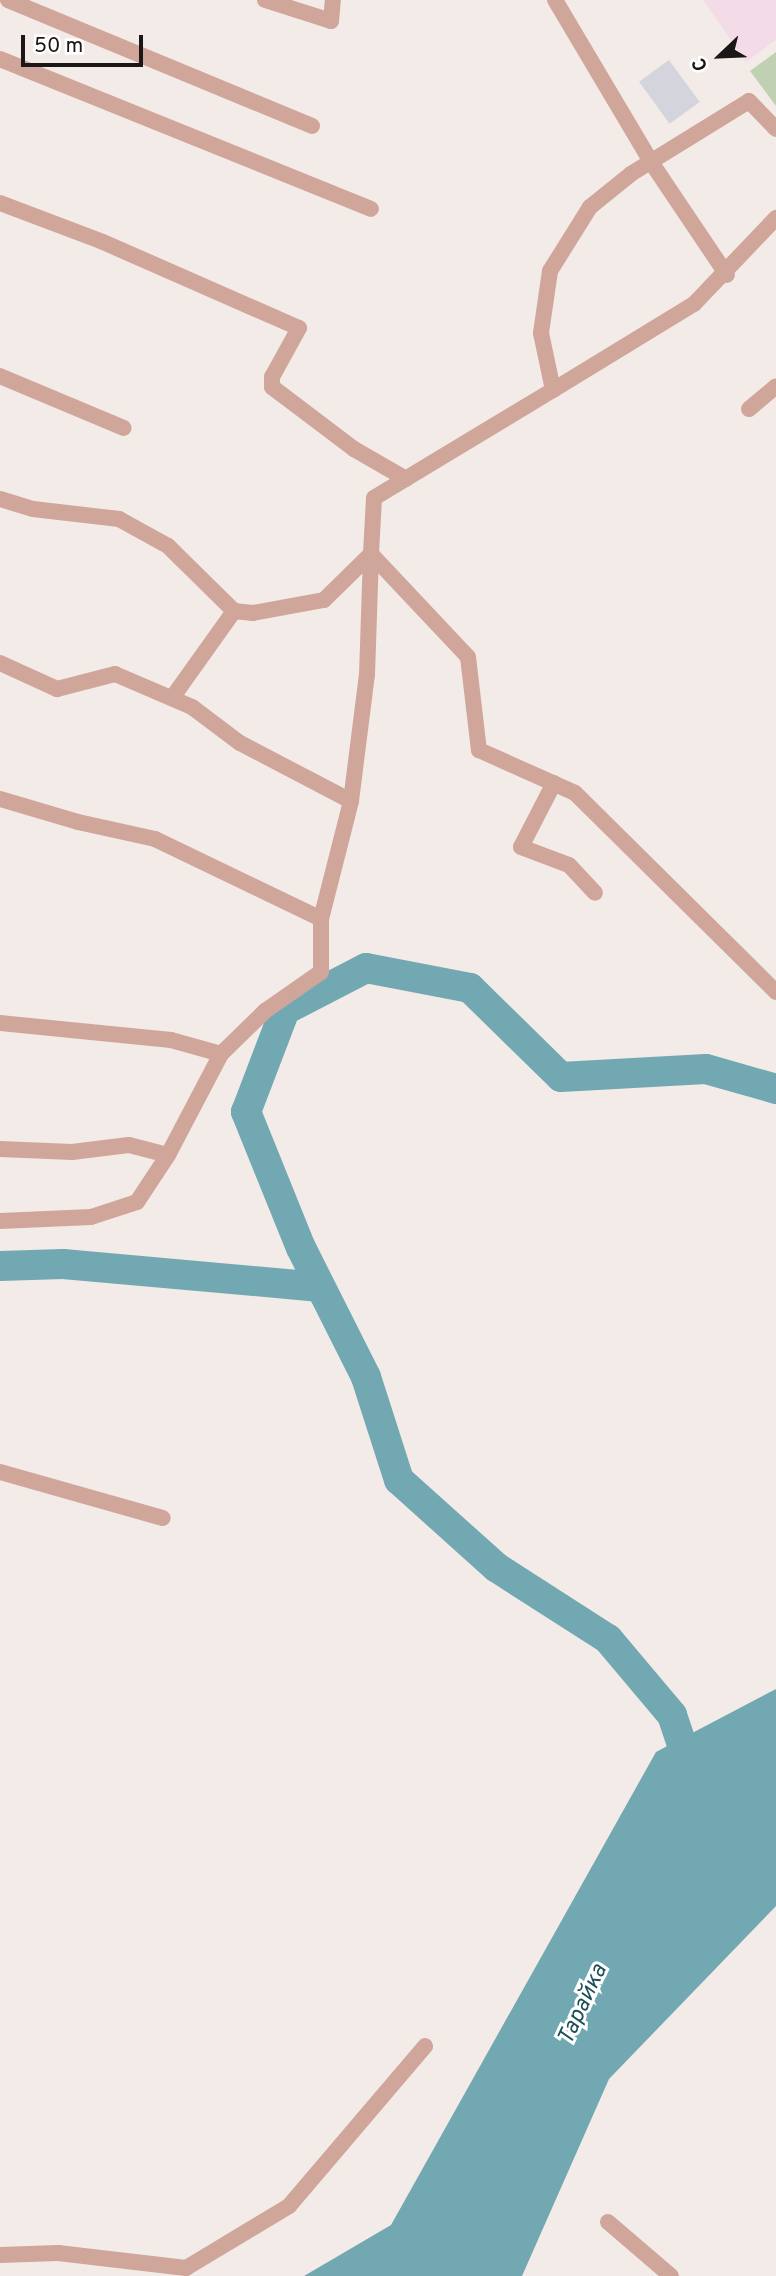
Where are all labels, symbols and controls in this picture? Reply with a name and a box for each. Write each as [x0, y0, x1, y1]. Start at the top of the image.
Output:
scale bar [24, 21, 147, 65]
north arrow [685, 21, 755, 91]
text: 50 m [34, 33, 83, 60]
text: С [687, 54, 714, 74]
water label: Тарайка [553, 1960, 615, 2050]

